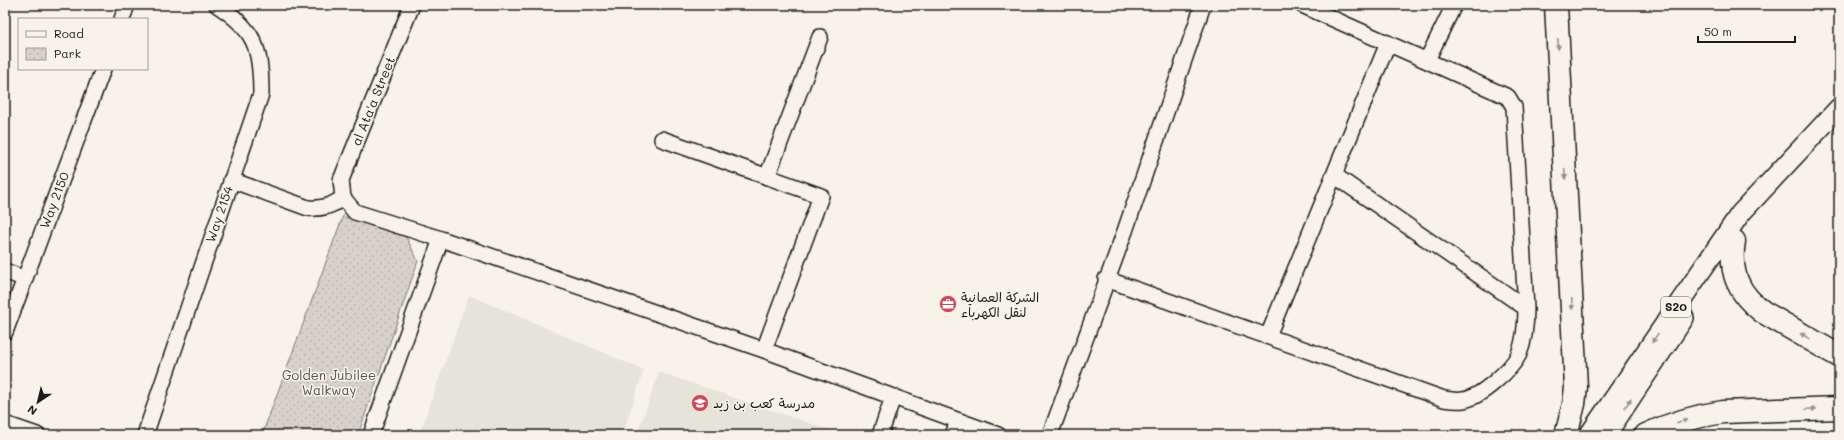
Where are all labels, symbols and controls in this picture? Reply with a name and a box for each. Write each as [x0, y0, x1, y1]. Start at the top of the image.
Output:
legend [18, 18, 148, 70]
scale bar [1698, 18, 1795, 44]
text: 50 m [1704, 23, 1732, 39]
text: Road [54, 25, 84, 41]
one-way arrow [1554, 38, 1561, 50]
text: Park [54, 45, 81, 61]
street label: al Ata'a Street [347, 53, 398, 148]
one-way arrow [1561, 168, 1568, 180]
street label: Way 2150 [35, 169, 72, 230]
street label: Way 2154 [201, 183, 236, 244]
place label: الشرکة العمانیة لنقل الکهرباء [961, 288, 1039, 321]
office icon: الشرکة العمانیة لنقل الکهرباء [938, 294, 958, 314]
road number: S20 [1661, 297, 1691, 317]
one-way arrow [1568, 298, 1575, 310]
one-way arrow [1651, 332, 1659, 343]
one-way arrow [1799, 333, 1811, 340]
park label: Golden Jubilee Walkway [282, 366, 376, 398]
north arrow [18, 382, 58, 422]
school or university icon: مدرسة كعب بن زيد [690, 393, 710, 413]
place label: مدرسة كعب بن زيد [713, 394, 815, 412]
one-way arrow [1624, 398, 1632, 408]
text: N [24, 402, 40, 419]
one-way arrow [1805, 406, 1818, 412]
one-way arrow [1676, 418, 1688, 424]

